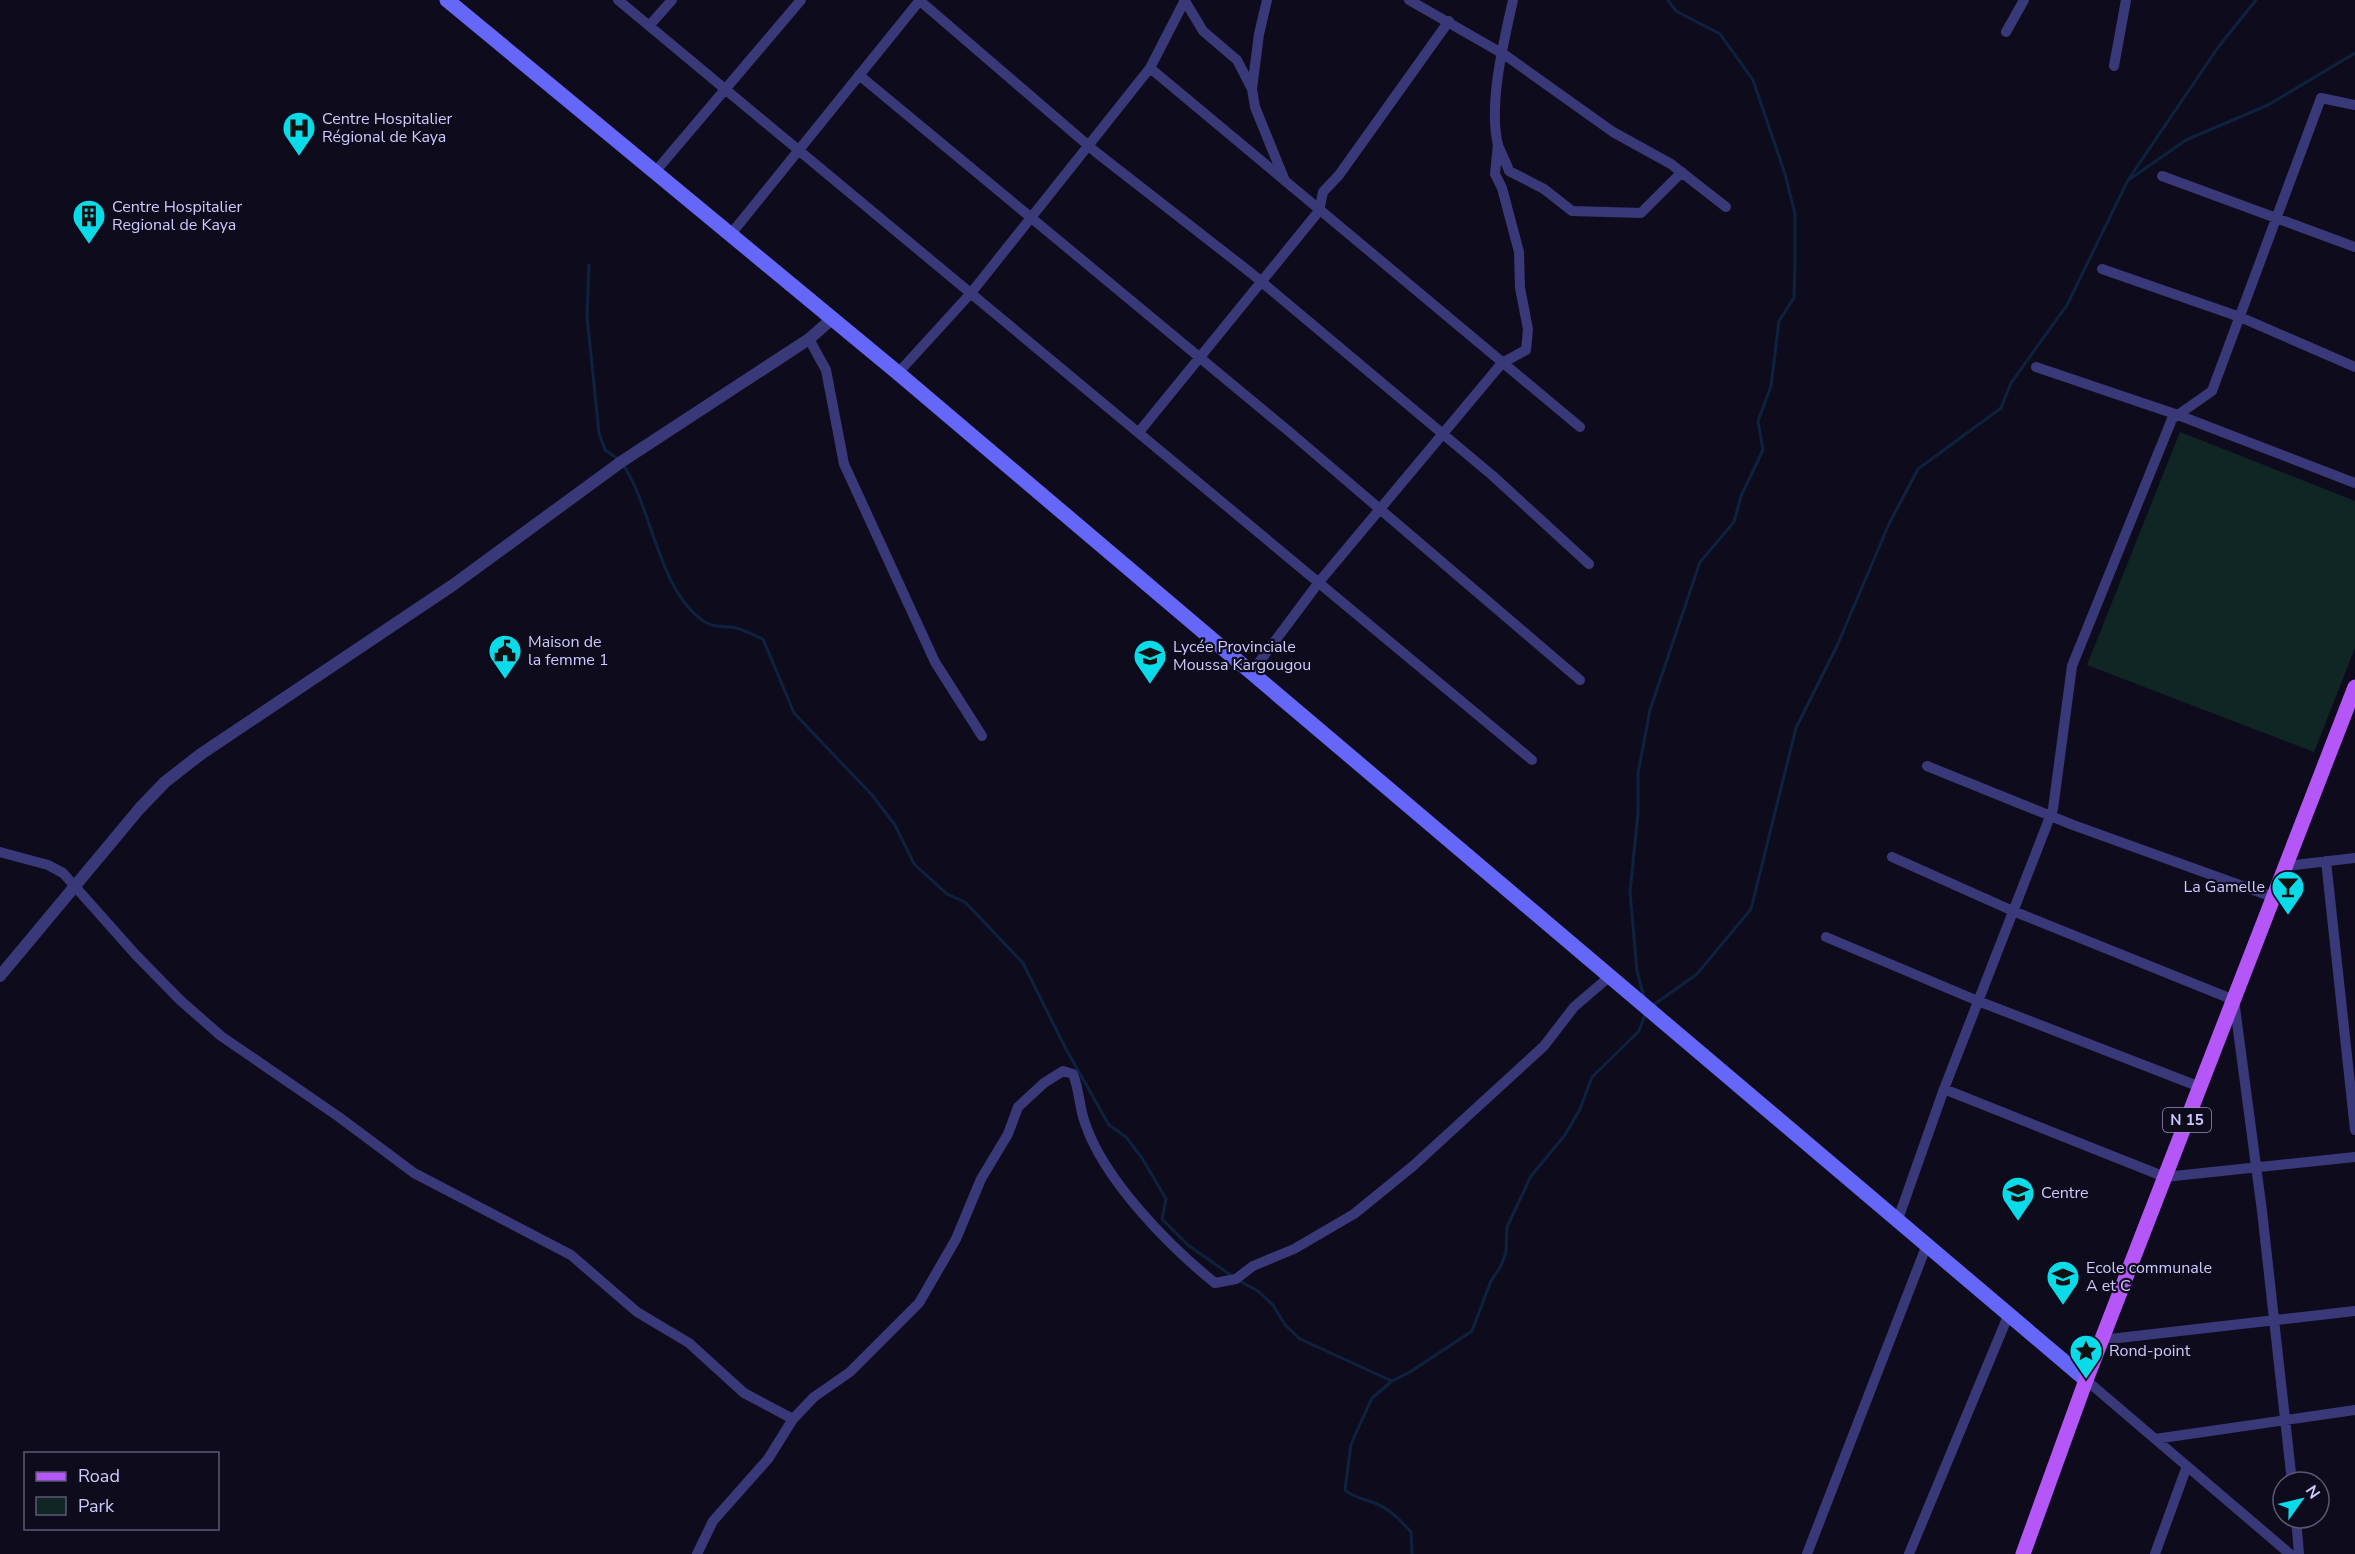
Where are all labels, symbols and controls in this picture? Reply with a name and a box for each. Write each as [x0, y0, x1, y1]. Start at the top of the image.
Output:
place label: Centre Hospitalier Régional de Kaya [322, 108, 453, 148]
hospital icon: Centre Hospitalier Régional de Kaya [281, 110, 317, 157]
place label: Centre Hospitalier Regional de Kaya [112, 196, 243, 236]
building icon: Centre Hospitalier Regional de Kaya [71, 198, 107, 245]
place label: Maison de la femme 1 [528, 631, 609, 671]
public building icon: Maison de la femme 1 [487, 633, 523, 680]
place label: Lycée Provinciale Moussa Kargougou [1173, 636, 1311, 676]
school or university icon: Lycée Provinciale Moussa Kargougou [1132, 638, 1168, 685]
bar icon: La Gamelle [2270, 869, 2306, 916]
place label: La Gamelle [2184, 876, 2265, 898]
road number: N 15 [2163, 1108, 2211, 1132]
school or university icon: Centre [2000, 1175, 2036, 1222]
place label: Centre [2041, 1182, 2089, 1204]
place label: Ecole communale A et C [2086, 1257, 2212, 1297]
school or university icon: Ecole communale A et C [2045, 1259, 2081, 1306]
place icon: Rond-point [2068, 1333, 2104, 1380]
place label: Rond-point [2109, 1340, 2191, 1362]
legend [24, 1452, 219, 1530]
text: Road [78, 1464, 120, 1488]
north arrow [2271, 1470, 2331, 1530]
text: N [2300, 1481, 2325, 1503]
text: Park [78, 1494, 115, 1518]

